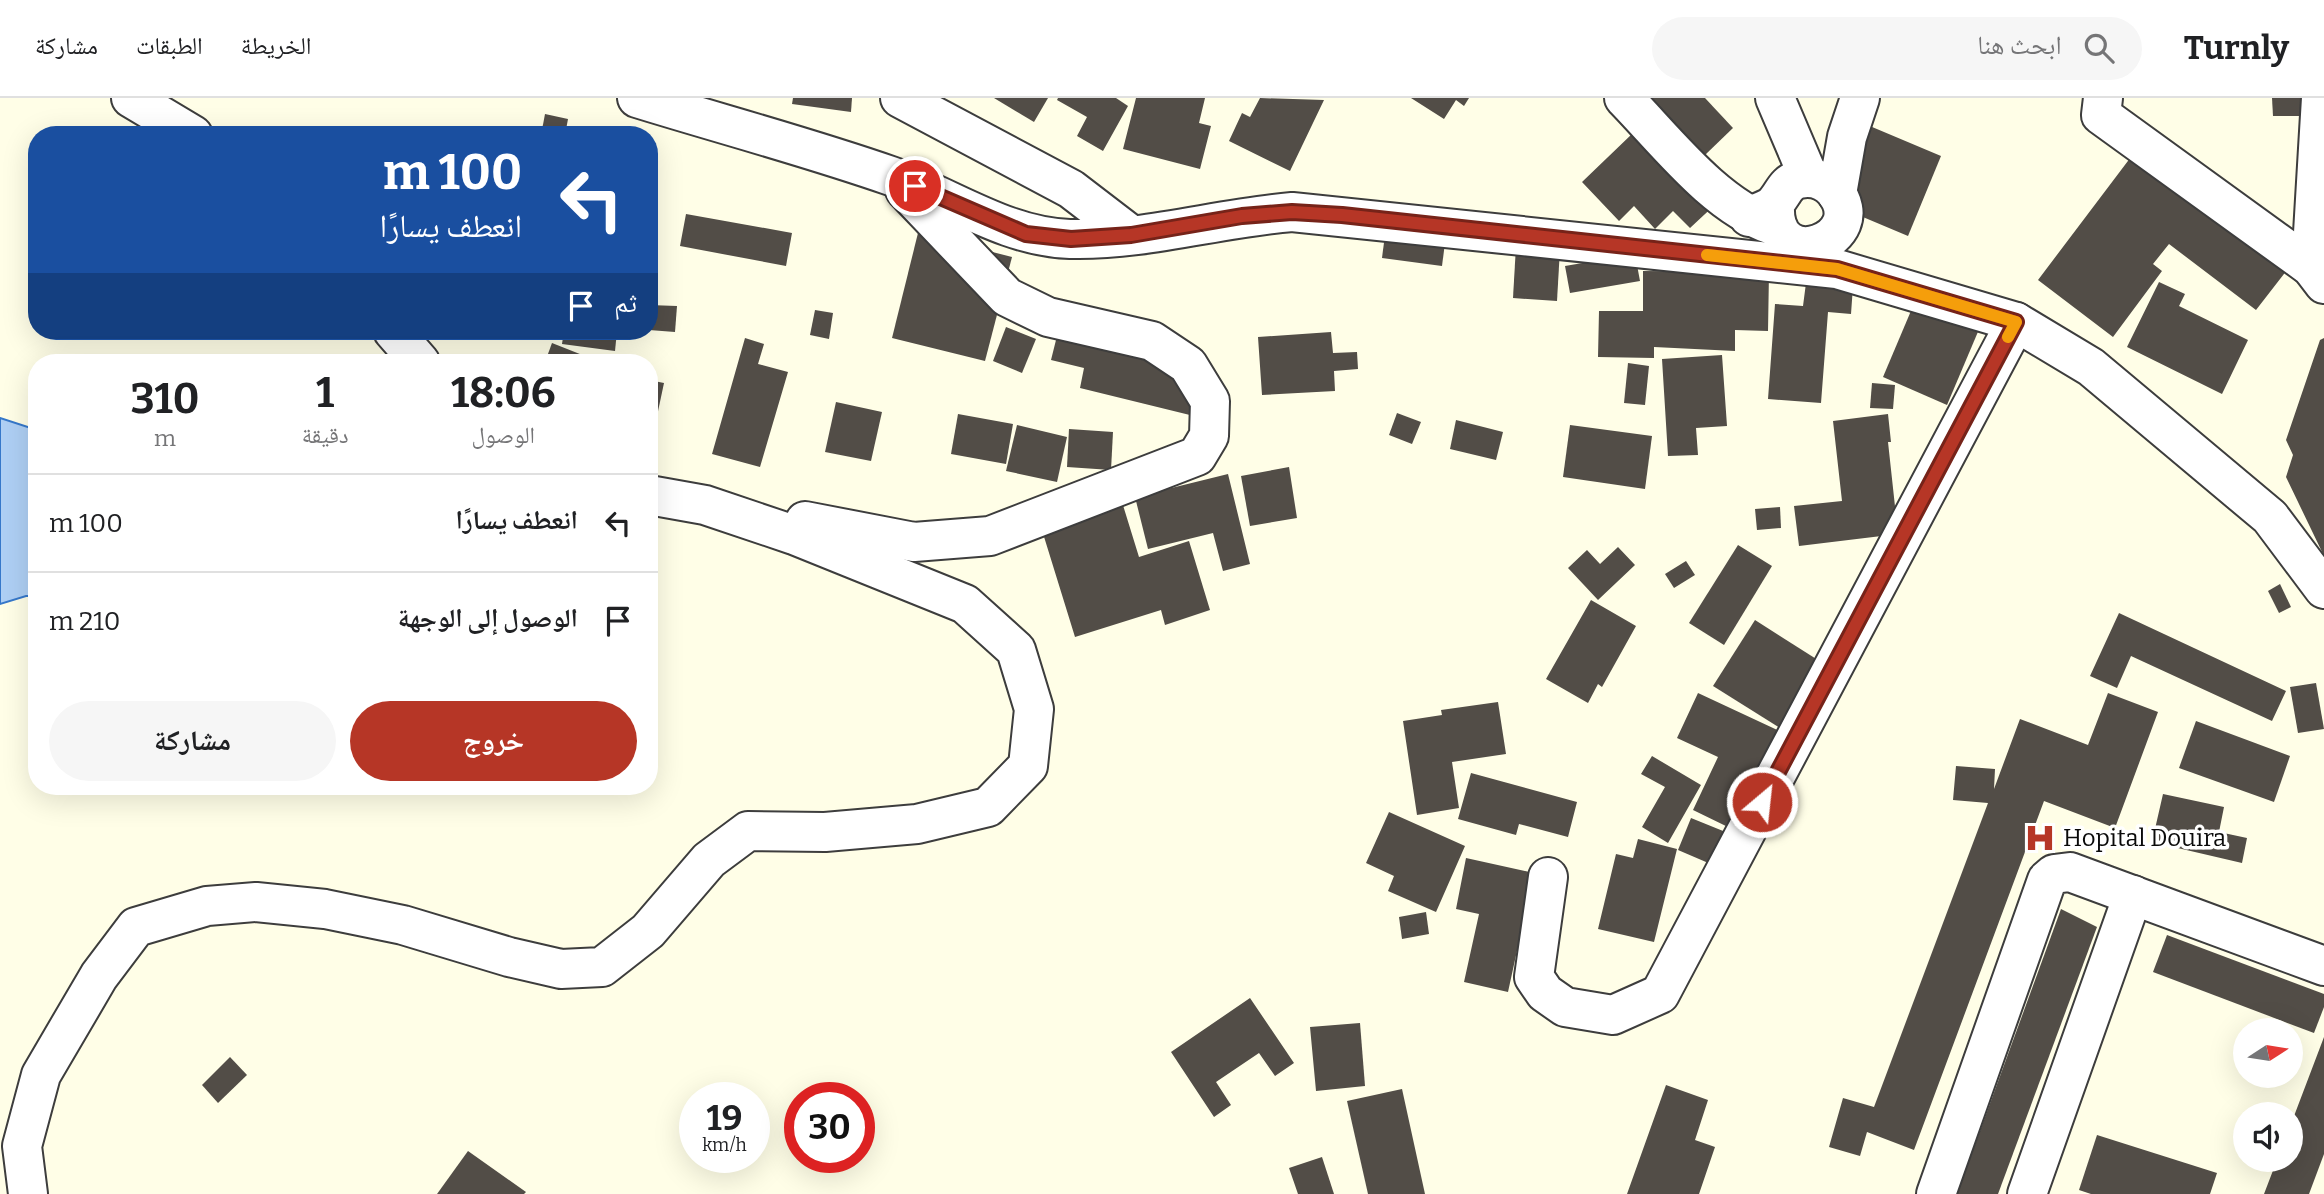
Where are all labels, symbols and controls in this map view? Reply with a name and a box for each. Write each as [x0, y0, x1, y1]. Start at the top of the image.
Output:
search box [1652, 17, 2142, 80]
text: Turnly [2184, 28, 2289, 68]
icon: search [2080, 29, 2118, 67]
text: ابحث هنا [1977, 30, 2062, 61]
text: مشاركة [35, 32, 98, 60]
text: الطبقات [136, 32, 203, 60]
text: الخريطة [241, 32, 311, 60]
text: 100 m [383, 143, 522, 202]
icon: left [546, 154, 637, 245]
pin [885, 156, 945, 216]
icon: arrive [896, 167, 934, 205]
text: انعطف يسارًا [379, 207, 522, 245]
icon: arrive [562, 287, 600, 325]
text: ثم [614, 288, 637, 319]
text: 1 [316, 368, 334, 418]
text: 18:06 [451, 368, 556, 418]
text: 310 [130, 374, 199, 424]
text: دقيقة [302, 421, 349, 449]
text: الوصول [471, 421, 535, 449]
text: m [154, 424, 176, 452]
icon: left [599, 504, 637, 542]
text: انعطف يسارًا [455, 505, 578, 536]
text: 100 m [49, 508, 123, 539]
icon: arrive [599, 602, 637, 640]
text: الوصول إلى الوجهة [398, 603, 578, 634]
text: 210 m [49, 606, 120, 637]
button: مشاركة [49, 701, 336, 781]
button: خروج [350, 701, 637, 781]
position arrow [1725, 765, 1799, 839]
hospital icon: Hopital Douira [2023, 821, 2057, 855]
place label: Hopital Douira [2063, 824, 2226, 852]
north arrow [2233, 1018, 2303, 1088]
map controls [2233, 1018, 2303, 1172]
speed limit sign: 30 [784, 1082, 875, 1173]
text: 19 [707, 1097, 742, 1139]
button: sound [2233, 1102, 2303, 1172]
text: km/h [702, 1134, 747, 1156]

